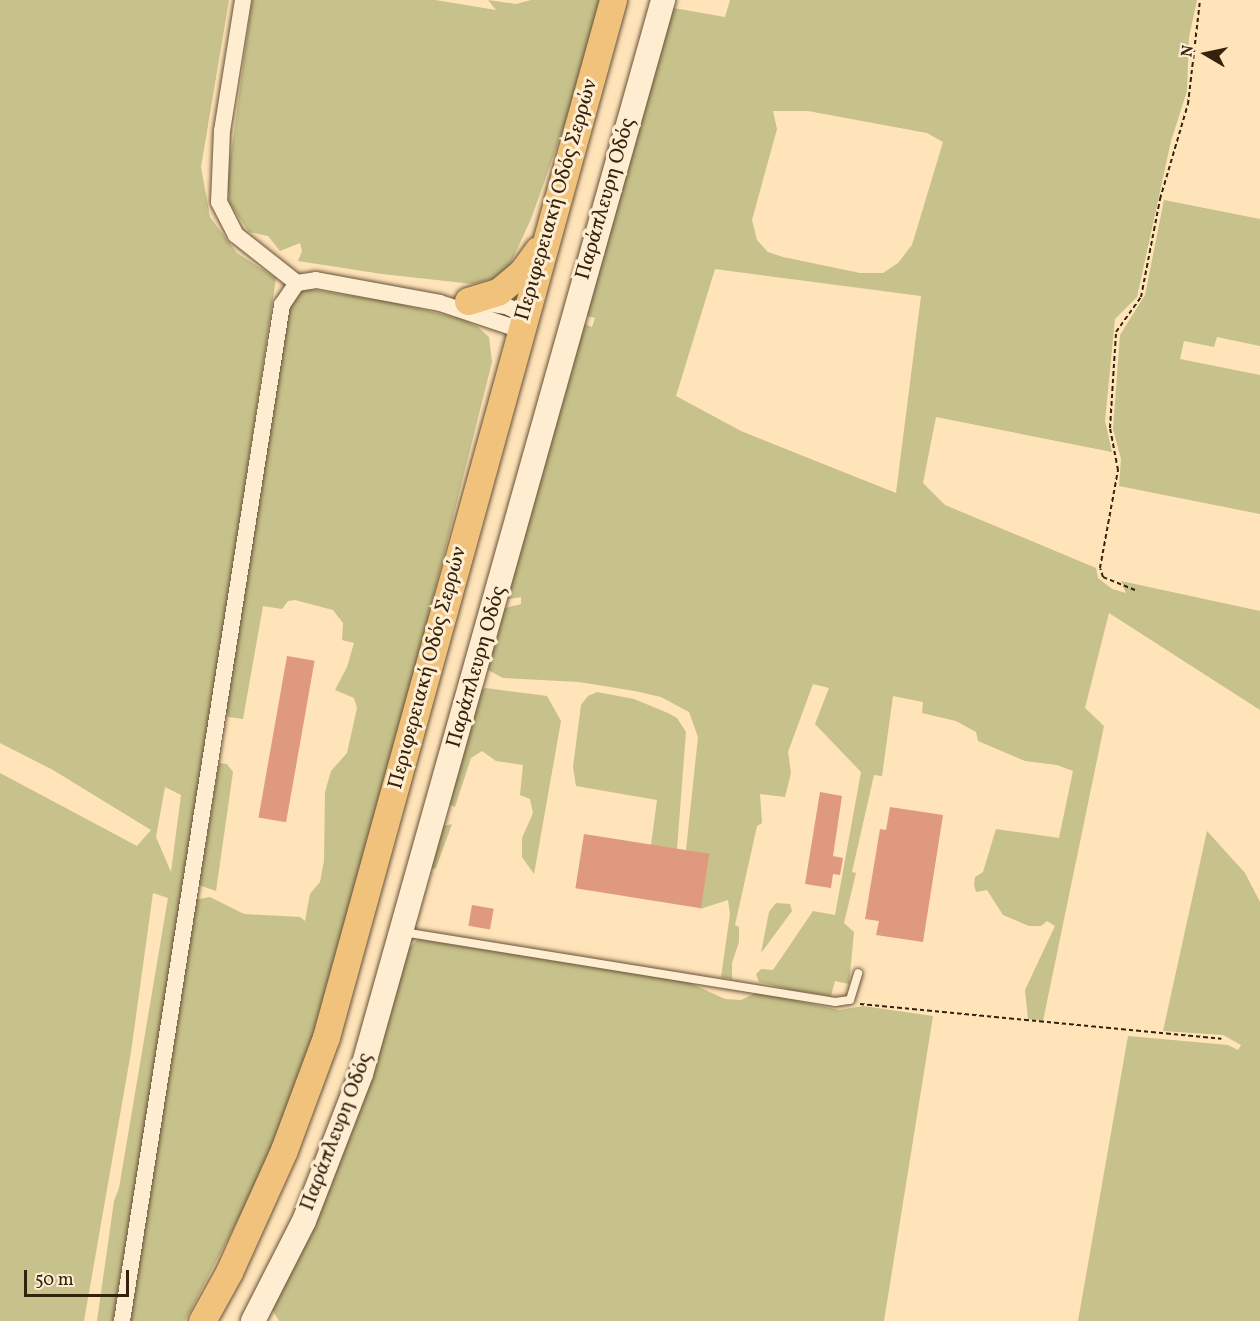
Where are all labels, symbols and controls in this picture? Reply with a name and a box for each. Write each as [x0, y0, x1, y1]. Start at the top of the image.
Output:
north arrow [1176, 24, 1236, 84]
text: N [1176, 44, 1200, 59]
street label: Περιφερειακή Οδός Σερρών [510, 76, 604, 324]
street label: Παράπλευρη Οδός [571, 115, 641, 283]
street label: Περιφερειακή Οδός Σερρών [384, 544, 472, 792]
street label: Παράπλευρη Οδός [442, 583, 512, 751]
street label: Παράπλευρη Οδός [295, 1049, 379, 1215]
scale bar [27, 1258, 132, 1296]
text: 50 m [35, 1268, 74, 1293]

